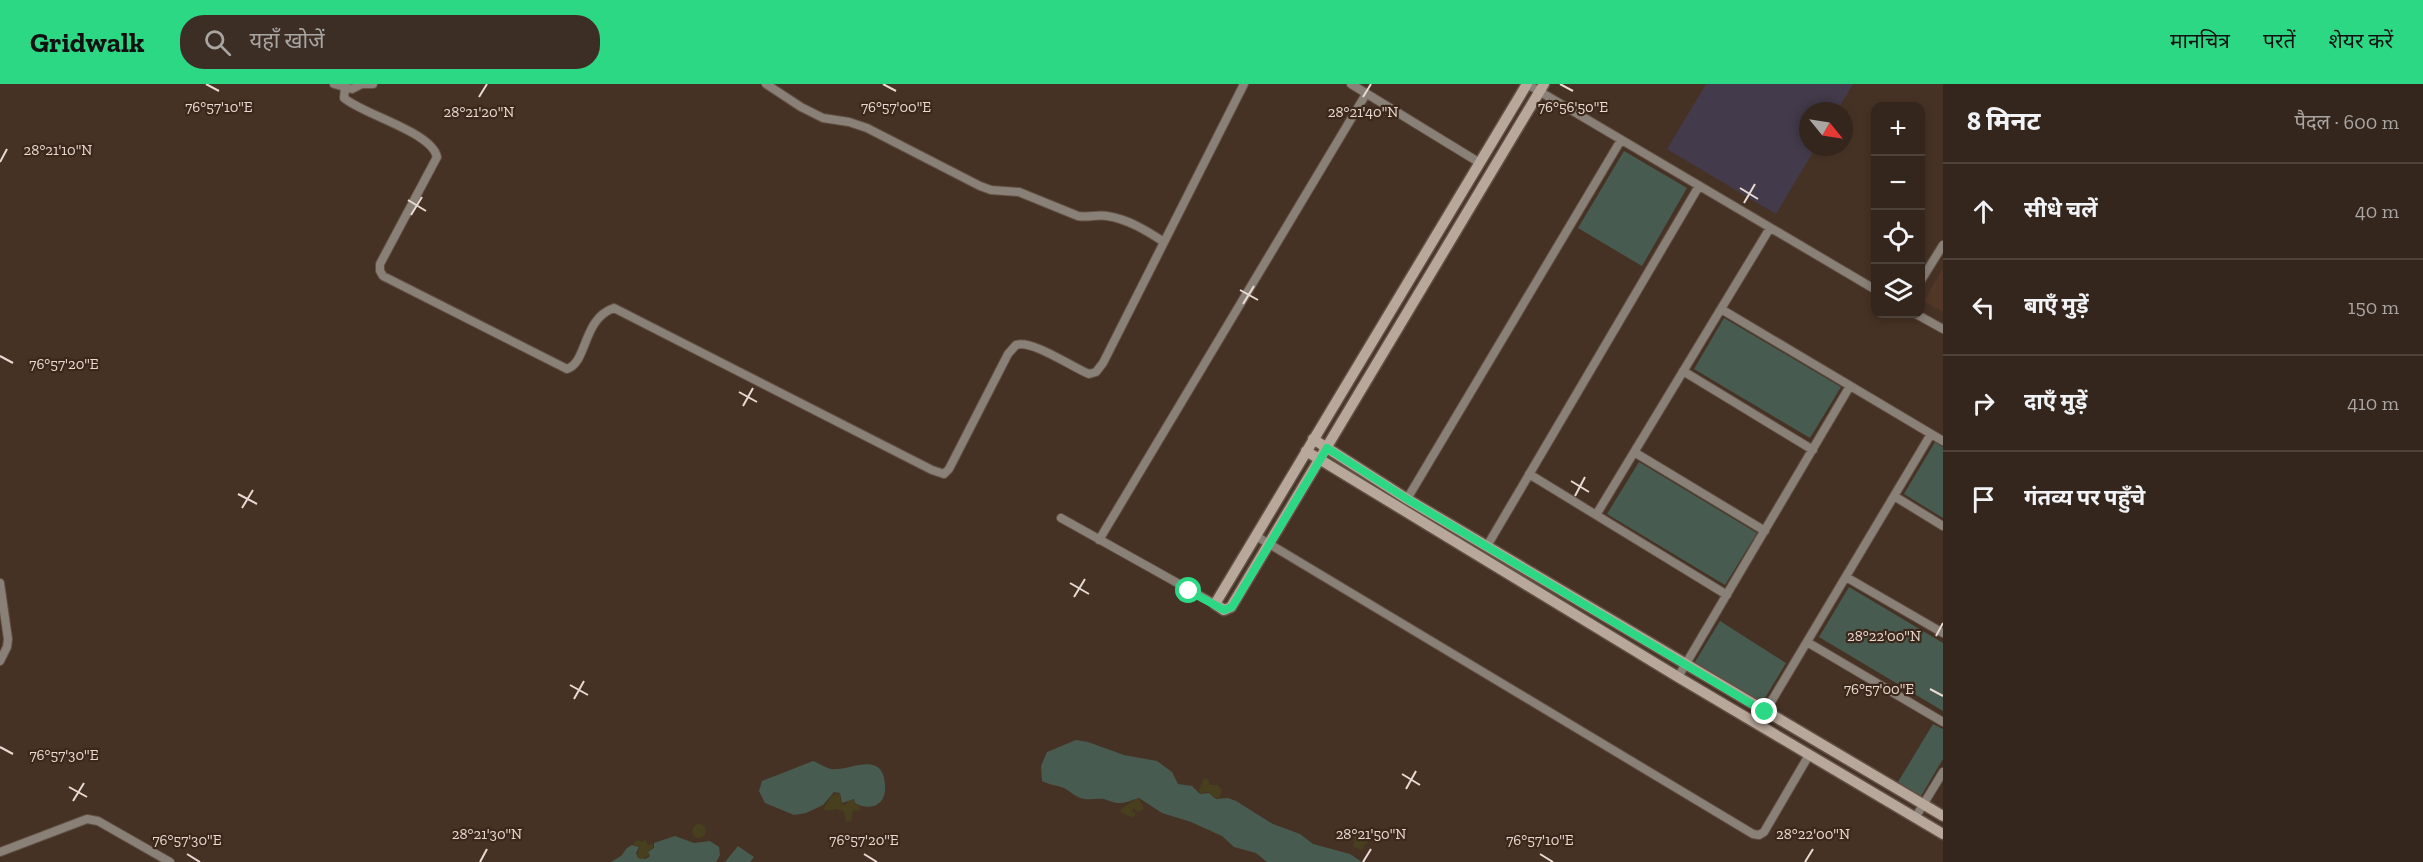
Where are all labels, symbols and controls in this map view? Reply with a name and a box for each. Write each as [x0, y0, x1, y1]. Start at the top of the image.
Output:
search box [180, 15, 600, 69]
text: Gridwalk [30, 26, 144, 59]
icon: search [201, 26, 234, 59]
text: यहाँ खोजें [249, 27, 325, 54]
text: मानचित्र [2170, 28, 2230, 53]
text: परतें [2263, 28, 2295, 53]
text: शेयर करें [2328, 28, 2393, 53]
text: 76°57'10"E [185, 98, 253, 116]
text: 76°57'00"E [861, 98, 931, 116]
text: 76°56'50"E [1538, 98, 1608, 116]
north arrow [1799, 102, 1853, 156]
map controls [1871, 102, 1925, 318]
button: + [1871, 102, 1925, 156]
text: 28°21'20"N [444, 103, 514, 121]
text: 28°21'40"N [1328, 103, 1398, 121]
text: 8 मिनट [1967, 105, 2040, 137]
text: पैदल · 600 m [2295, 110, 2399, 134]
text: 28°21'10"N [24, 141, 92, 159]
button: − [1871, 156, 1925, 210]
icon: ahead [1967, 195, 2000, 228]
text: सीधे चलें [2024, 196, 2097, 223]
text: 40 m [2355, 199, 2399, 223]
button: locate [1871, 210, 1925, 264]
button: layers [1871, 264, 1925, 318]
icon: left [1967, 291, 2000, 324]
text: बाएँ मुड़ें [2024, 292, 2088, 319]
text: 150 m [2348, 295, 2399, 319]
text: 76°57'20"E [29, 355, 99, 373]
icon: right [1967, 387, 2000, 420]
text: दाएँ मुड़ें [2024, 388, 2087, 415]
text: 410 m [2347, 391, 2399, 415]
icon: arrive [1967, 483, 2000, 516]
text: गंतव्य पर पहुँचे [2024, 484, 2145, 511]
route start [1175, 577, 1201, 603]
text: 28°22'00"N [1847, 627, 1921, 645]
text: 76°57'00"E [1844, 680, 1914, 698]
route end [1751, 698, 1777, 724]
text: 76°57'30"E [30, 746, 99, 764]
text: 28°21'30"N [452, 825, 522, 843]
text: 28°21'50"N [1336, 825, 1406, 843]
text: 28°22'00"N [1776, 825, 1850, 843]
text: 76°57'30"E [153, 831, 222, 849]
text: 76°57'20"E [829, 831, 899, 849]
text: 76°57'10"E [1506, 831, 1574, 849]

